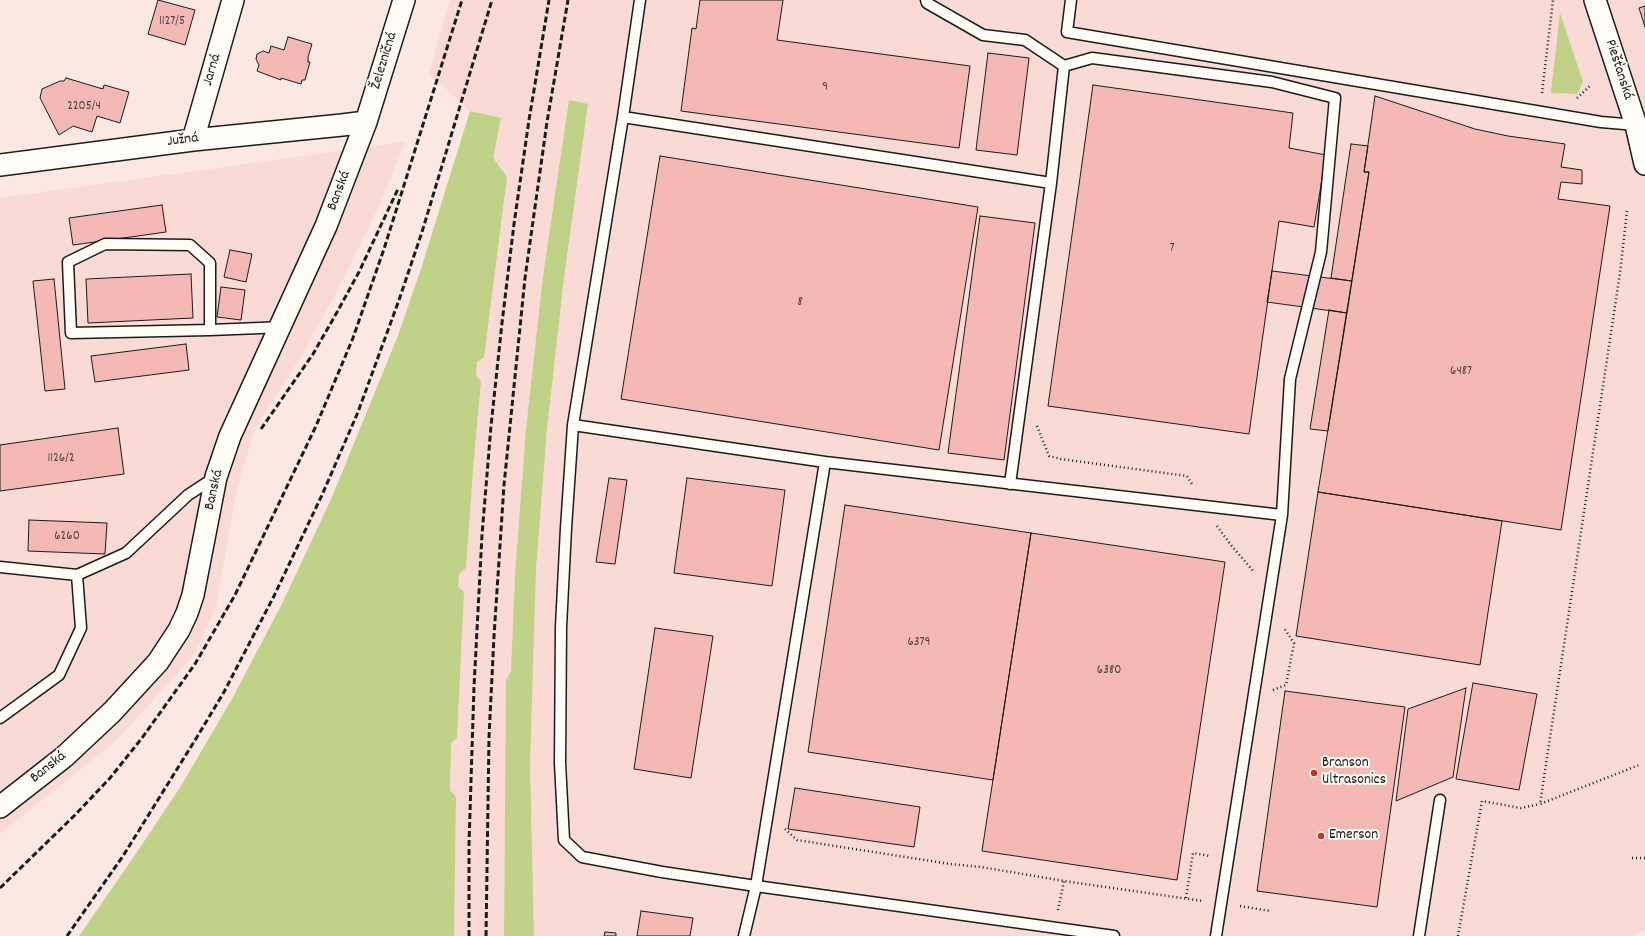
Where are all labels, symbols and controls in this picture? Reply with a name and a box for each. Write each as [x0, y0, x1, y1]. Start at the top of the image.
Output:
house number: 1127/5 [159, 14, 185, 30]
street label: Železničná [368, 30, 402, 92]
street label: Piešťanská [1600, 38, 1636, 102]
street label: Jarná [200, 52, 226, 88]
house number: 9 [822, 80, 828, 96]
house number: 2205/4 [67, 99, 101, 115]
street label: Južná [166, 130, 200, 152]
street label: Banská [324, 169, 356, 213]
house number: 7 [1170, 241, 1174, 257]
house number: 8 [797, 295, 803, 311]
house number: 6487 [1450, 364, 1472, 380]
house number: 1126/2 [47, 451, 75, 467]
street label: Banská [202, 468, 228, 512]
house number: 6260 [54, 529, 80, 545]
house number: 6379 [907, 635, 931, 651]
house number: 6380 [1097, 663, 1121, 679]
street label: Banská [27, 748, 71, 788]
place label: Branson Ultrasonics [1322, 755, 1386, 790]
marker: Branson Ultrasonics [1309, 768, 1319, 778]
place label: Emerson [1329, 827, 1378, 845]
marker: Emerson [1316, 831, 1326, 841]

